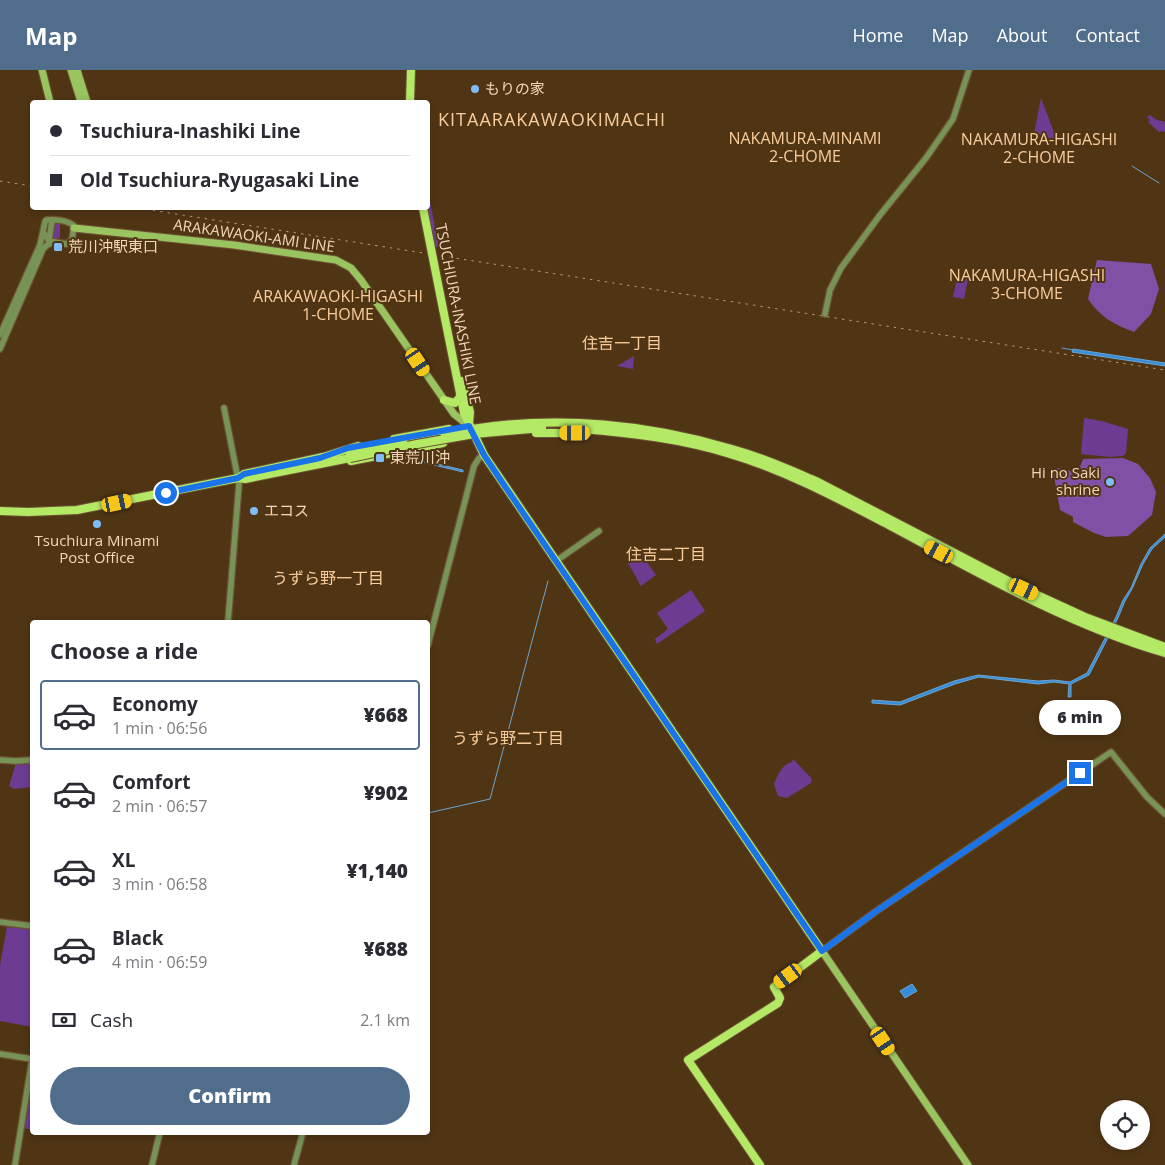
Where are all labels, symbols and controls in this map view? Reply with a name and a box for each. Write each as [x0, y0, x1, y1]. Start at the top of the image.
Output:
text: Map [25, 19, 77, 52]
text: Home [853, 23, 903, 47]
text: Map [931, 23, 969, 47]
text: About [997, 23, 1047, 47]
text: Contact [1075, 23, 1140, 47]
place label: もりの家 [485, 78, 545, 98]
marker: もりの家 [469, 83, 481, 95]
district label: KITAARAKAWAOKIMACHI [438, 107, 666, 131]
text: Tsuchiura-Inashiki Line [80, 118, 300, 144]
district label: NAKAMURA-MINAMI 2-CHOME [728, 127, 882, 167]
district label: NAKAMURA-HIGASHI 2-CHOME [961, 128, 1117, 168]
text: Old Tsuchiura-Ryugasaki Line [80, 167, 359, 193]
street label: ARAKAWAOKI-AMI LINE [172, 214, 336, 256]
street label: TSUCHIURA-INASHIKI LINE [432, 222, 486, 406]
place label: 荒川沖駅東口 [68, 236, 158, 256]
marker: 荒川沖駅東口 [52, 241, 64, 253]
district label: NAKAMURA-HIGASHI 3-CHOME [949, 264, 1105, 304]
district label: ARAKAWAOKI-HIGASHI 1-CHOME [253, 285, 423, 325]
district label: 住吉一丁目 [582, 332, 662, 354]
car [403, 345, 432, 379]
car [560, 426, 590, 441]
place label: 東荒川沖 [390, 447, 450, 467]
marker: 東荒川沖 [374, 452, 386, 464]
place label: Hi no Saki shrine [1031, 462, 1100, 499]
marker: Hi no Saki shrine [1104, 476, 1116, 488]
route start [155, 482, 177, 504]
car [100, 493, 133, 513]
place label: エコス [264, 500, 309, 520]
marker: エコス [248, 505, 260, 517]
marker: Tsuchiura Minami Post Office [91, 518, 103, 530]
place label: Tsuchiura Minami Post Office [35, 530, 159, 567]
car [922, 538, 955, 566]
district label: 住吉二丁目 [626, 543, 706, 565]
district label: うずら野一丁目 [272, 567, 384, 589]
car [1007, 576, 1040, 602]
text: Choose a ride [50, 635, 198, 665]
text: Economy [112, 691, 198, 717]
icon: car [52, 693, 97, 738]
callout: 6 min [1039, 700, 1121, 736]
text: ¥668 [363, 702, 408, 728]
text: 6 min [1057, 706, 1103, 728]
text: 1 min · 06:56 [112, 717, 207, 739]
district label: うずら野二丁目 [452, 727, 564, 749]
route end [1069, 762, 1091, 784]
text: Comfort [112, 769, 191, 795]
icon: car [52, 771, 97, 816]
text: ¥902 [363, 780, 408, 806]
text: 2 min · 06:57 [112, 795, 207, 817]
text: XL [112, 847, 135, 873]
icon: car [52, 849, 97, 894]
text: ¥1,140 [346, 858, 408, 884]
text: 3 min · 06:58 [112, 873, 207, 895]
text: Black [112, 925, 164, 951]
icon: car [52, 927, 97, 972]
text: ¥688 [363, 936, 408, 962]
text: 4 min · 06:59 [112, 951, 207, 973]
car [771, 961, 804, 991]
icon: cash [50, 1006, 78, 1034]
text: Cash [90, 1007, 133, 1033]
text: 2.1 km [360, 1009, 410, 1031]
car [868, 1024, 897, 1058]
button: Confirm [50, 1067, 410, 1125]
map controls [1100, 1100, 1150, 1150]
button: locate [1100, 1100, 1150, 1150]

